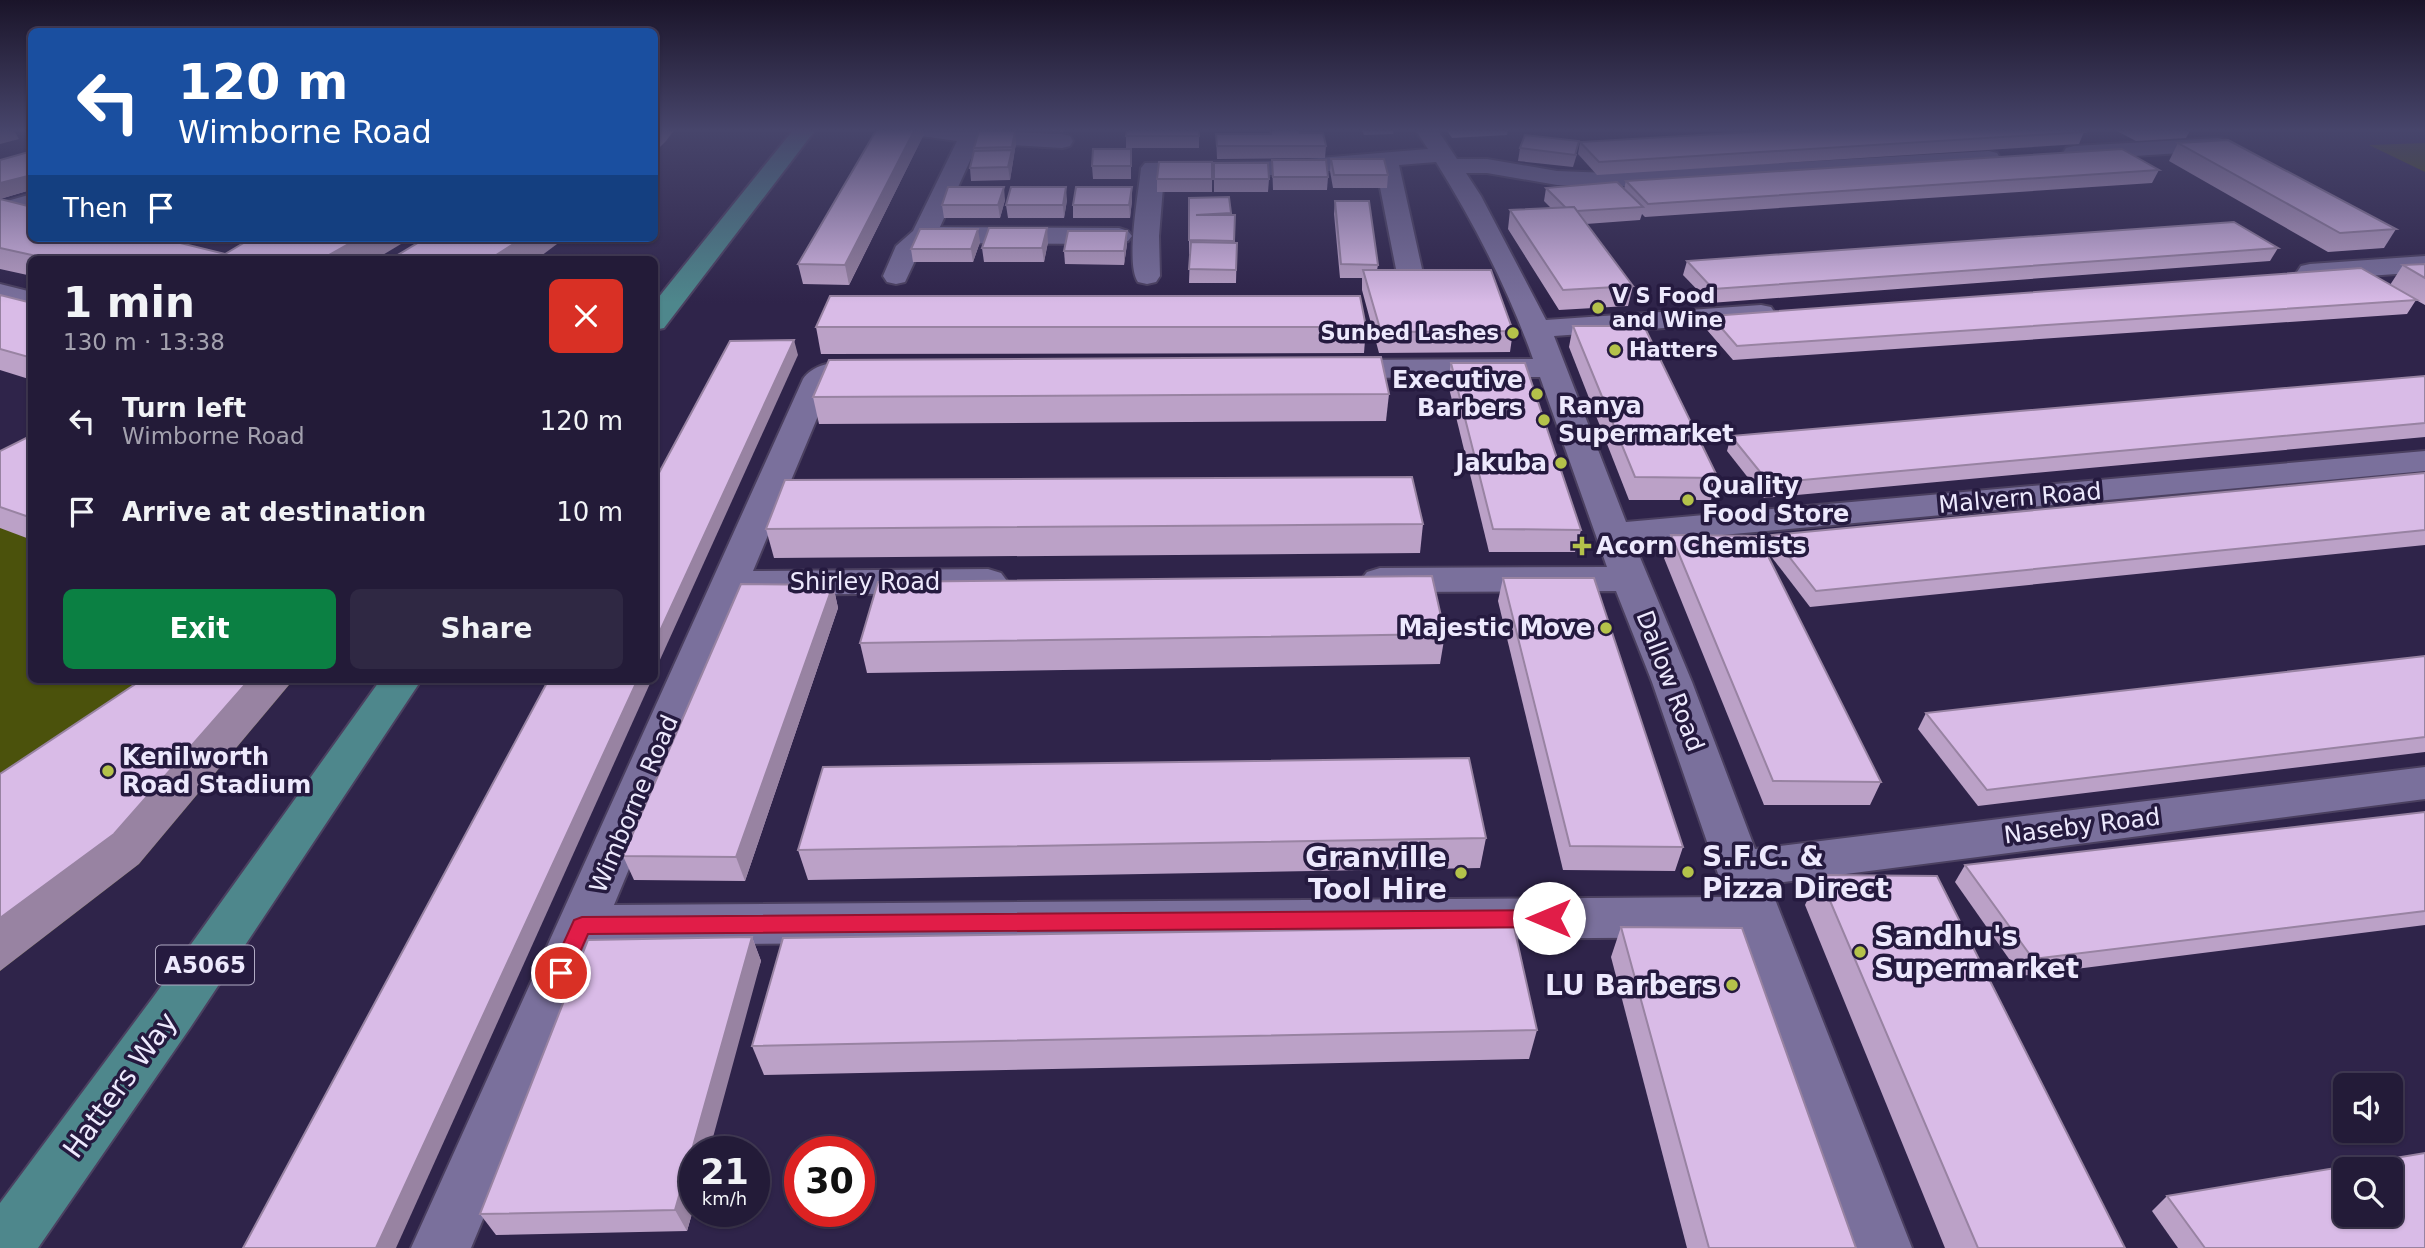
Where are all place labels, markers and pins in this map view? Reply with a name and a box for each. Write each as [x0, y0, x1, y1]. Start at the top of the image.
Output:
place label: V S Food and Wine [1612, 284, 1723, 332]
marker: V S Food and Wine [1590, 300, 1606, 316]
place label: Sunbed Lashes [1321, 321, 1499, 345]
marker: Sunbed Lashes [1505, 325, 1521, 341]
place label: Hatters [1629, 338, 1718, 362]
marker: Hatters [1607, 342, 1623, 358]
place label: Executive Barbers [1392, 366, 1523, 422]
marker: Executive Barbers [1529, 386, 1545, 402]
place label: Ranya Supermarket [1558, 392, 1734, 448]
marker: Ranya Supermarket [1536, 412, 1552, 428]
place label: Jakuba [1453, 449, 1547, 477]
marker: Jakuba [1553, 455, 1569, 471]
place label: Quality Food Store [1702, 472, 1849, 528]
marker: Quality Food Store [1680, 492, 1696, 508]
place label: Acorn Chemists [1596, 532, 1807, 560]
marker: Acorn Chemists [1574, 538, 1590, 554]
place label: Majestic Move [1399, 614, 1592, 642]
marker: Majestic Move [1598, 620, 1614, 636]
place label: Kenilworth Road Stadium [122, 743, 311, 799]
marker: Kenilworth Road Stadium [100, 763, 116, 779]
place label: S.F.C. & Pizza Direct [1702, 840, 1889, 905]
place label: Granville Tool Hire [1305, 841, 1447, 906]
marker: S.F.C. & Pizza Direct [1680, 864, 1696, 880]
marker: Granville Tool Hire [1453, 865, 1469, 881]
place label: Sandhu's Supermarket [1874, 920, 2079, 985]
pin [531, 943, 591, 1003]
marker: Sandhu's Supermarket [1852, 944, 1868, 960]
place label: LU Barbers [1545, 969, 1718, 1002]
marker: LU Barbers [1724, 977, 1740, 993]

